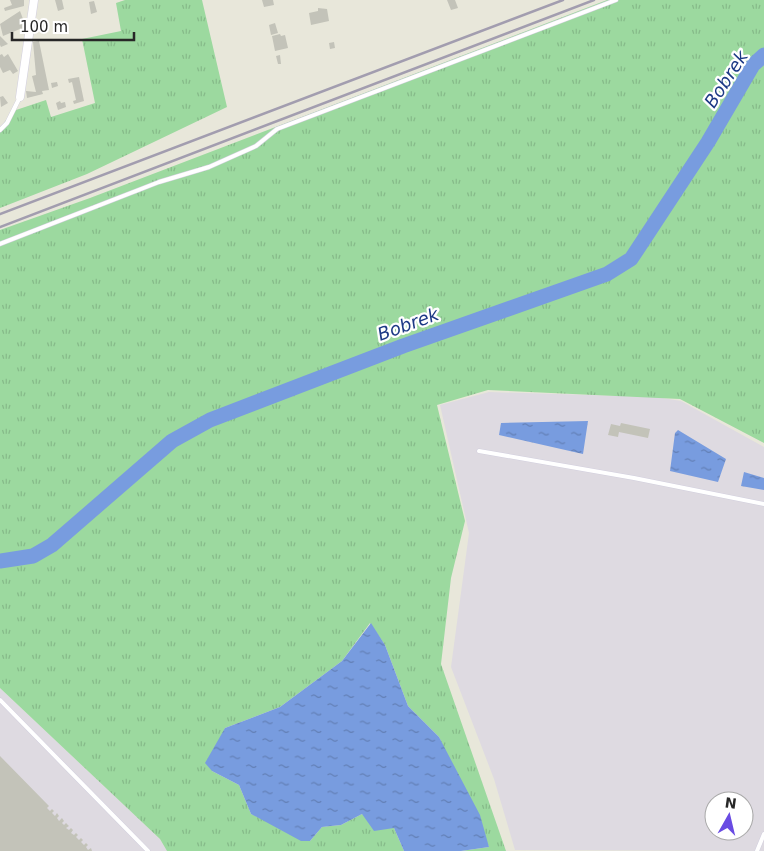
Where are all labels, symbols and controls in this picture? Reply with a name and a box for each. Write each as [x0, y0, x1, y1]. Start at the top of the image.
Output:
scale bar [12, 10, 135, 42]
text: 100 m [20, 18, 68, 36]
water label: Bobrek [700, 45, 753, 111]
water label: Bobrek [374, 303, 443, 345]
north arrow [704, 791, 754, 841]
text: N [724, 794, 738, 812]

